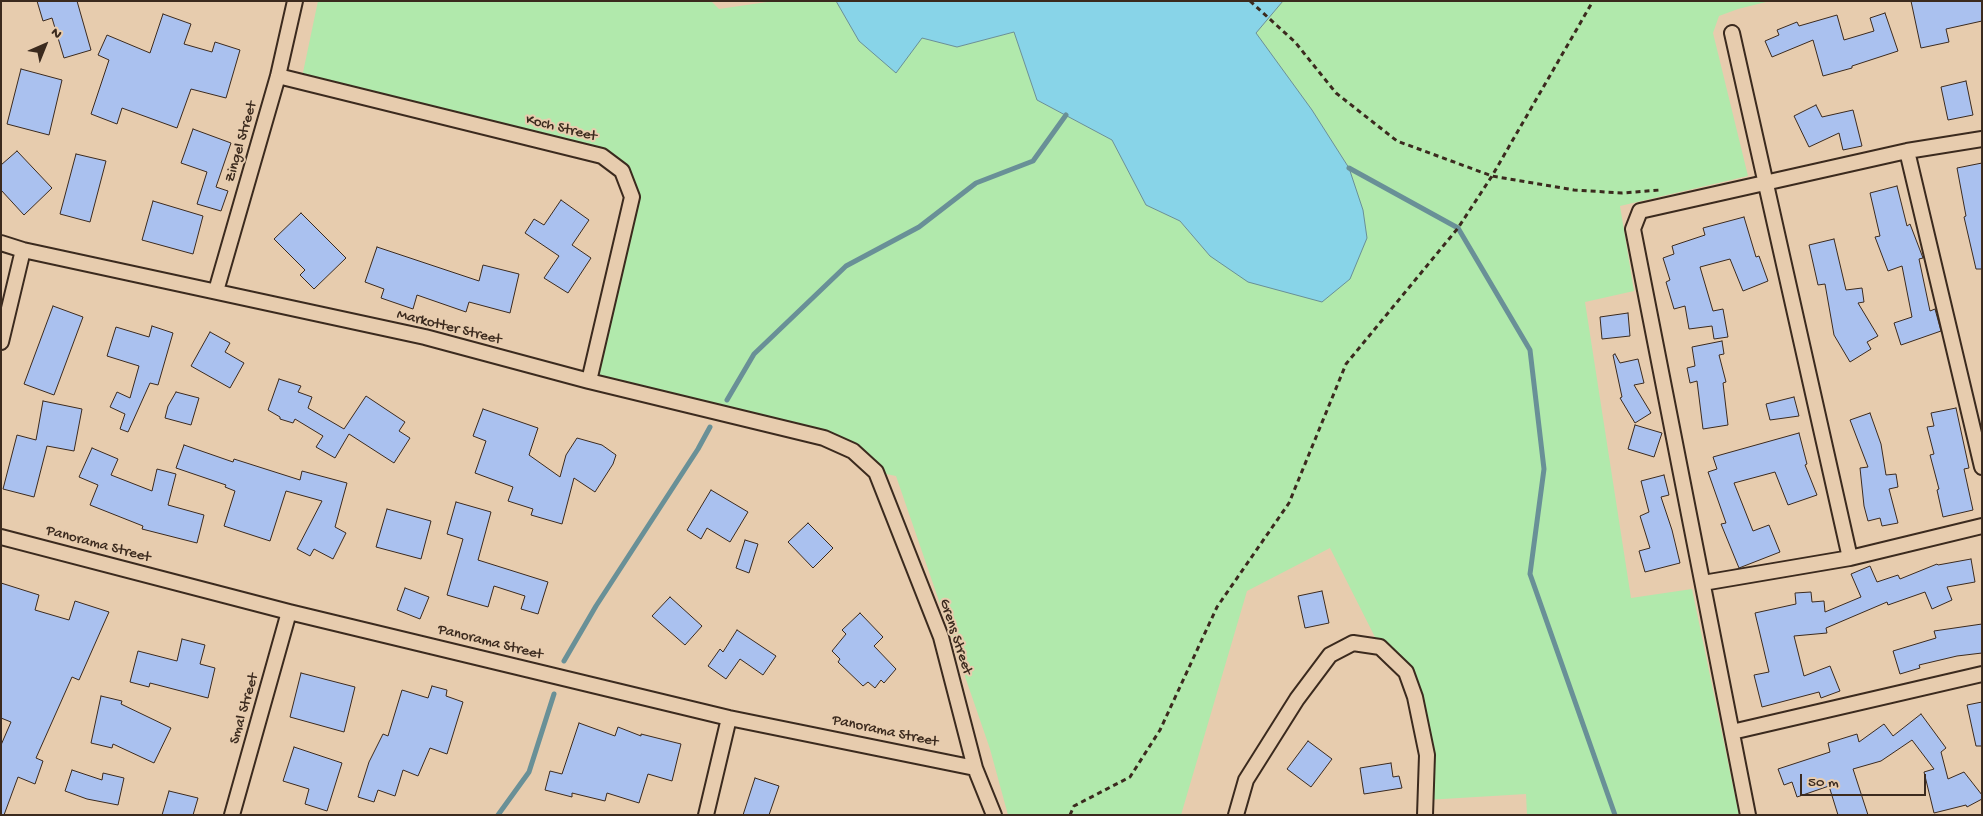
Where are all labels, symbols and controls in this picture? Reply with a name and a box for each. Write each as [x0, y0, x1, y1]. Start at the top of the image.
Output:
north arrow [20, 20, 70, 70]
text: N [47, 25, 65, 43]
street label: Zingel Street [222, 100, 262, 184]
street label: Koch Street [524, 111, 598, 147]
street label: Markotter Street [395, 306, 503, 350]
street label: Panorama Street [44, 522, 152, 568]
street label: Grens Street [934, 597, 976, 677]
street label: Panorama Street [436, 621, 544, 665]
street label: Smal Street [226, 672, 264, 746]
street label: Panorama Street [830, 712, 940, 752]
scale bar [1803, 764, 1929, 796]
text: 50 m [1808, 774, 1839, 792]

